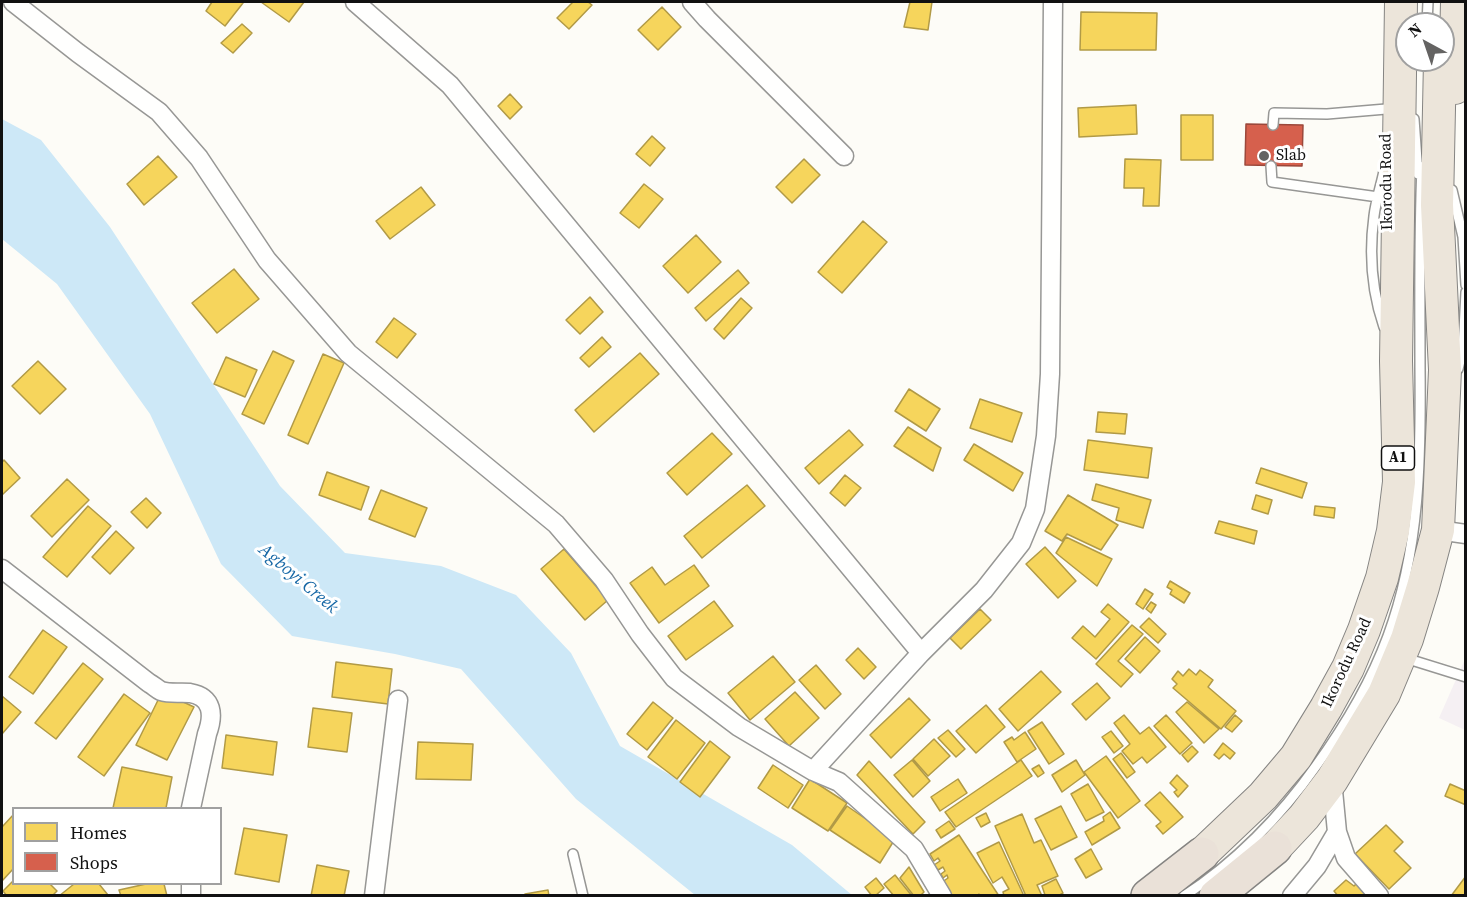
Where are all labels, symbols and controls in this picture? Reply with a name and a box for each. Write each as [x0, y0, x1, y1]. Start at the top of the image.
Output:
north arrow [1395, 12, 1455, 72]
text: N [1403, 18, 1426, 42]
street label: Ikorodu Road [1377, 133, 1397, 231]
place label: Slab [1276, 146, 1306, 166]
marker: Slab [1257, 149, 1271, 163]
road number: A1 [1382, 446, 1414, 470]
water label: Agboyi Creek [254, 540, 342, 618]
street label: Ikorodu Road [1318, 615, 1376, 711]
legend [12, 807, 222, 885]
text: Homes [70, 820, 127, 845]
text: Shops [70, 850, 118, 875]

